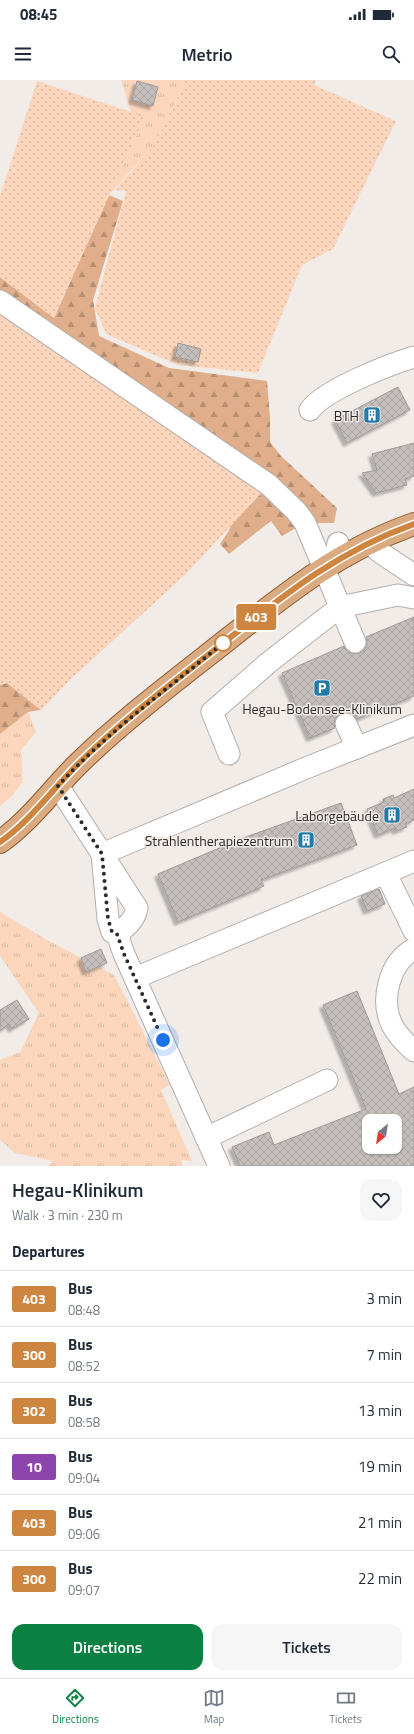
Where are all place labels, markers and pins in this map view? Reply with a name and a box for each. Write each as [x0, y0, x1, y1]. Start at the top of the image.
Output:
place label: BTH [334, 405, 359, 426]
building icon: BTH [362, 405, 382, 425]
unlabelled marker [214, 634, 232, 652]
parking icon: Hegau-Bodensee-Klinikum [312, 678, 332, 698]
place label: Hegau-Bodensee-Klinikum [242, 698, 402, 719]
place label: Laborgebäude [295, 805, 379, 826]
building icon: Laborgebäude [382, 805, 402, 825]
place label: Strahlentherapiezentrum [145, 830, 293, 851]
building icon: Strahlentherapiezentrum [296, 830, 316, 850]

